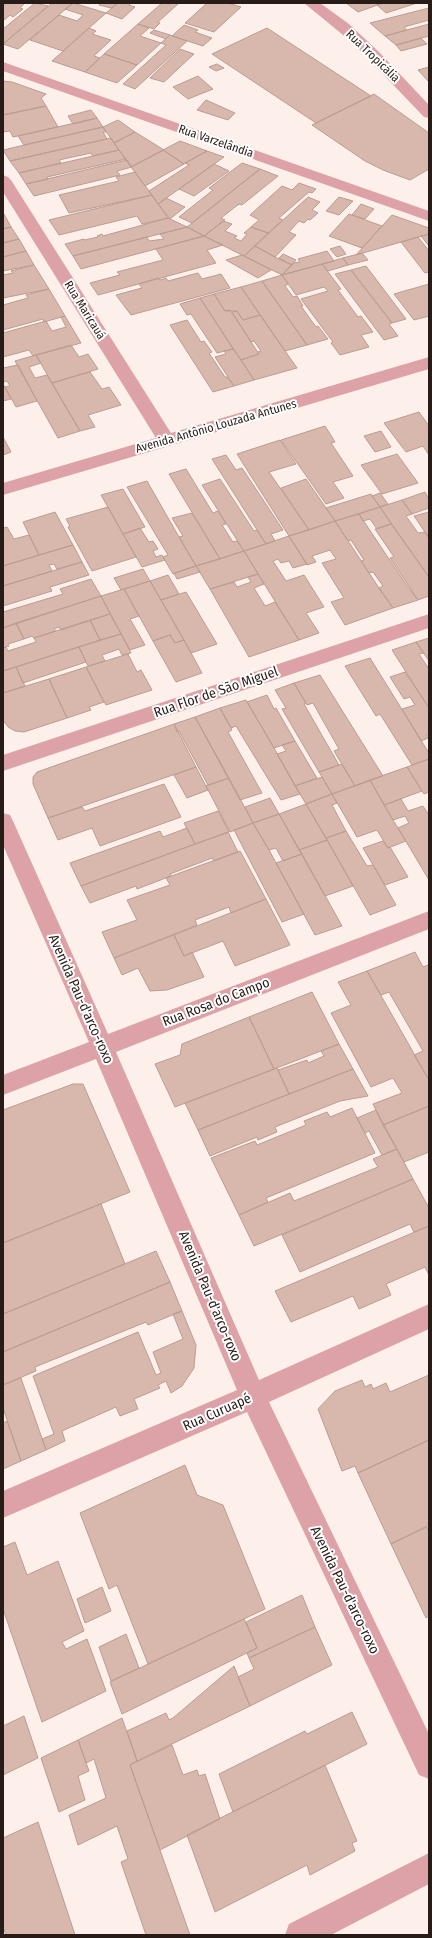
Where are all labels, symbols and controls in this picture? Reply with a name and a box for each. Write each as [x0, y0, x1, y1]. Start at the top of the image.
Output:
street label: Rua Tropicália [343, 27, 403, 85]
street label: Rua Varzelândia [177, 122, 255, 160]
street label: Rua Maricauá [62, 278, 109, 342]
street label: Avenida Antônio Louzada Antunes [134, 396, 298, 456]
street label: Rua Flor de São Miguel [152, 663, 281, 721]
street label: Avenida Pau-d'arco-roxo [45, 932, 117, 1066]
street label: Rua Rosa do Campo [160, 974, 272, 1030]
street label: Avenida Pau-d'arco-roxo [175, 1228, 245, 1364]
street label: Rua Curuapé [180, 1389, 254, 1435]
street label: Avenida Pau-d'arco-roxo [307, 1523, 383, 1657]

